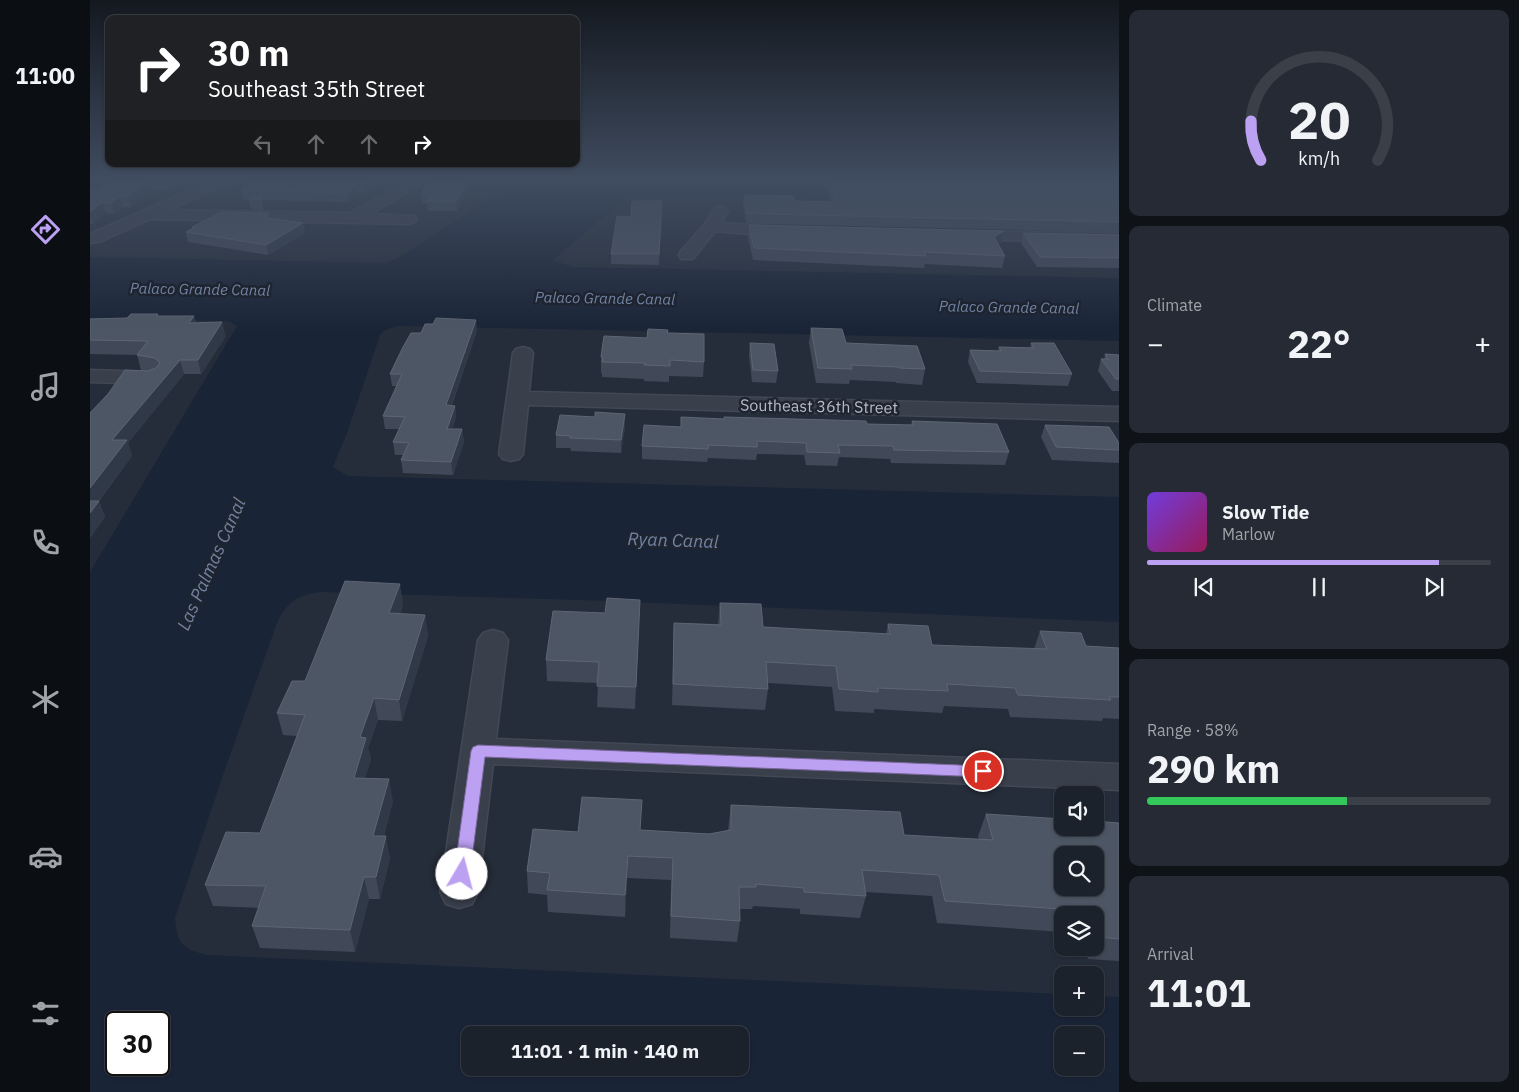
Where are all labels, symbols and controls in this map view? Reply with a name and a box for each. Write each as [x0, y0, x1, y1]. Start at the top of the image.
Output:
text: 30 m [208, 30, 290, 76]
icon: right [125, 35, 190, 100]
text: 11:00 [15, 61, 75, 90]
text: Southeast 35th Street [208, 74, 425, 103]
text: 20 [1288, 86, 1350, 153]
icon: left [249, 130, 277, 158]
icon: ahead [302, 130, 330, 158]
icon: ahead [355, 130, 383, 158]
icon: right [408, 130, 436, 158]
text: km/h [1298, 147, 1340, 170]
icon: directions [28, 212, 63, 247]
water label: Palaco Grande Canal [130, 278, 270, 300]
water label: Palaco Grande Canal [535, 287, 675, 309]
text: Climate [1147, 295, 1202, 315]
water label: Palaco Grande Canal [939, 296, 1079, 318]
text: 22° [1287, 319, 1351, 368]
text: − [1147, 325, 1164, 362]
text: + [1474, 325, 1491, 362]
icon: music [28, 369, 63, 404]
street label: Southeast 36th Street [740, 395, 898, 417]
water label: Las Palmas Canal [172, 494, 251, 634]
text: Slow Tide [1222, 500, 1309, 524]
text: Marlow [1222, 524, 1275, 544]
icon: phone [28, 525, 63, 560]
water label: Ryan Canal [627, 527, 719, 553]
icon: previous [1190, 573, 1218, 601]
icon: pause [1305, 573, 1333, 601]
icon: next [1420, 573, 1448, 601]
icon: climate [28, 682, 63, 717]
text: Range · 58% [1147, 720, 1239, 740]
text: 290 km [1147, 744, 1280, 793]
pin [962, 750, 1004, 792]
icon: arrive [969, 757, 997, 785]
map controls [1054, 786, 1104, 1076]
button: sound [1054, 786, 1104, 836]
icon: car [28, 839, 63, 874]
button: search [1054, 846, 1104, 896]
position arrow [435, 847, 487, 899]
button: layers [1054, 906, 1104, 956]
text: Arrival [1147, 944, 1194, 964]
button: + [1054, 966, 1104, 1016]
text: 11:01 [1147, 968, 1251, 1017]
icon: filters [28, 996, 63, 1031]
speed limit sign: 30 [105, 1011, 170, 1076]
button: − [1054, 1026, 1104, 1076]
text: 11:01 · 1 min · 140 m [511, 1039, 699, 1063]

